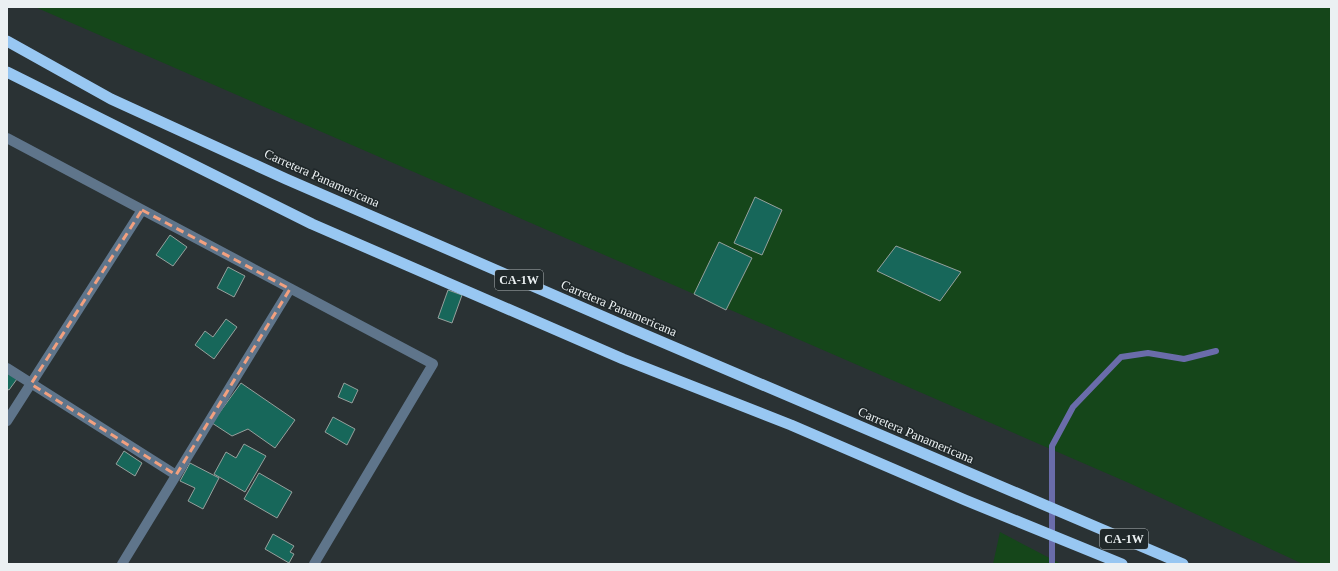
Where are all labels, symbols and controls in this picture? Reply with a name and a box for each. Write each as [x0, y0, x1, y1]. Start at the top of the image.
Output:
street label: Carretera Panamericana [262, 146, 382, 210]
road number: CA-1W [495, 270, 543, 290]
street label: Carretera Panamericana [559, 277, 679, 339]
street label: Carretera Panamericana [856, 404, 976, 466]
road number: CA-1W [1100, 529, 1148, 549]

